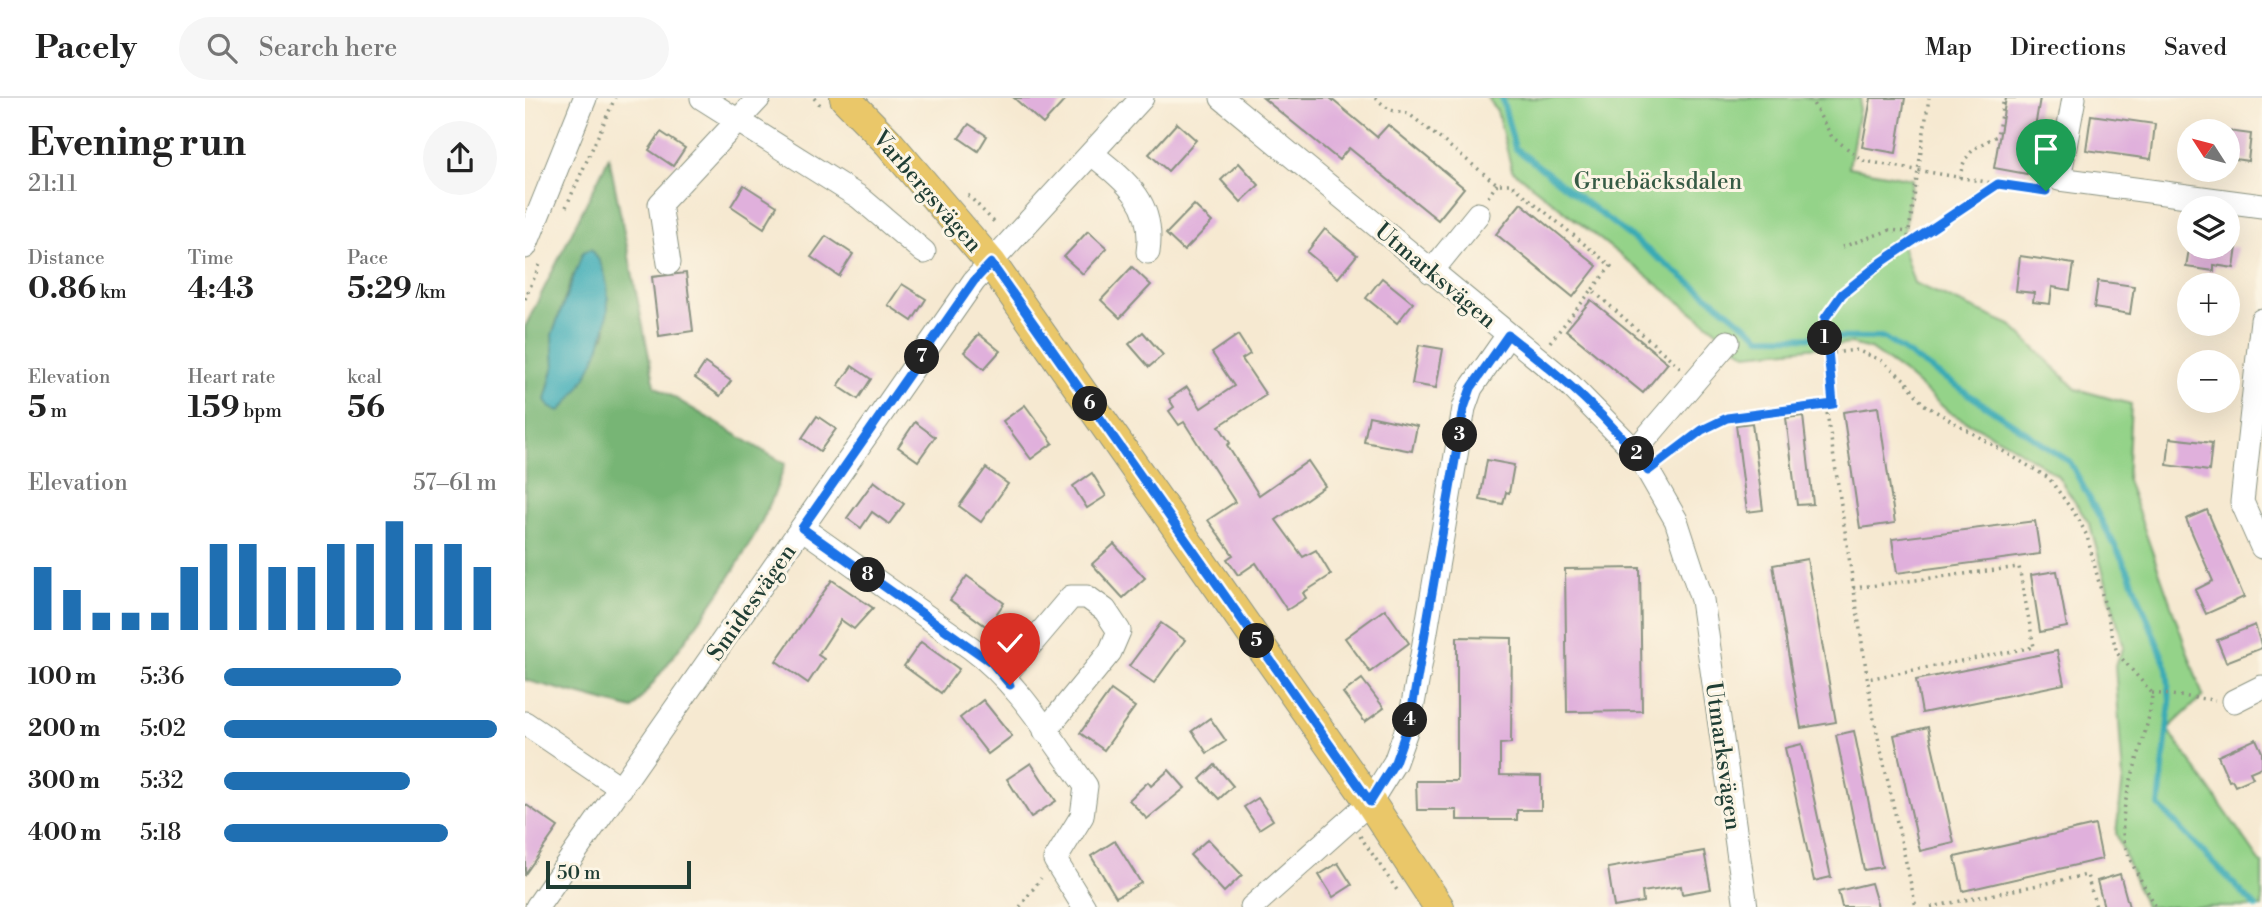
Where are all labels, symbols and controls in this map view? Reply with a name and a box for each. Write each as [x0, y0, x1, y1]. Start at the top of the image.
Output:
search box [179, 17, 669, 80]
text: Pacely [35, 28, 137, 69]
icon: search [203, 29, 241, 67]
text: Search here [259, 32, 397, 64]
text: Map [1925, 33, 1972, 63]
text: Directions [2010, 33, 2126, 63]
text: Saved [2164, 33, 2227, 63]
pin [2016, 119, 2076, 191]
north arrow [2177, 119, 2240, 182]
map controls [2177, 119, 2240, 413]
text: Evening run [28, 120, 246, 167]
button: share [423, 121, 497, 195]
street label: Varbergsvägen [866, 124, 988, 259]
icon: arrive [2027, 130, 2065, 168]
park label: Gruebäcksdalen [1574, 168, 1743, 196]
text: 21:11 [28, 170, 77, 198]
button: layers [2177, 196, 2240, 259]
street label: Utmarksvägen [1369, 217, 1502, 335]
text: Distance [28, 246, 105, 270]
text: Time [188, 246, 233, 270]
text: Pace [347, 246, 388, 270]
text: 0.86 [28, 270, 96, 308]
text: 4:43 [188, 270, 254, 308]
text: 5:29 [347, 270, 412, 308]
button: + [2177, 273, 2240, 336]
text: km [96, 280, 127, 304]
text: /km [412, 280, 446, 304]
pin: 1 [1807, 320, 1843, 356]
text: 1 [1820, 325, 1829, 349]
pin: 7 [905, 340, 939, 374]
text: 7 [916, 344, 927, 368]
button: − [2177, 350, 2240, 413]
text: Elevation [28, 365, 110, 389]
text: Heart rate [188, 365, 275, 389]
text: kcal [347, 365, 382, 389]
pin: 6 [1073, 386, 1107, 422]
text: 5 [28, 389, 47, 427]
text: 159 [188, 389, 240, 427]
text: 56 [347, 389, 385, 427]
text: 6 [1084, 391, 1095, 415]
text: m [47, 399, 67, 423]
text: bpm [240, 399, 282, 423]
pin: 3 [1443, 418, 1478, 452]
text: 3 [1454, 422, 1465, 446]
pin: 2 [1619, 436, 1655, 472]
text: 2 [1631, 441, 1642, 465]
text: Elevation [28, 469, 128, 497]
text: 57–61 m [413, 469, 497, 497]
street label: Smidesvägen [701, 539, 802, 666]
pin: 8 [851, 558, 885, 592]
text: 8 [861, 562, 874, 586]
pin [980, 613, 1040, 685]
icon: check [991, 624, 1029, 662]
pin: 5 [1239, 624, 1275, 658]
text: 5 [1251, 628, 1262, 652]
text: 100 m [28, 663, 96, 691]
text: 5:36 [140, 663, 185, 691]
street label: Utmarksvägen [1699, 680, 1747, 832]
pin: 4 [1393, 702, 1428, 738]
text: 4 [1403, 707, 1416, 731]
text: 200 m [28, 715, 100, 743]
text: 5:02 [140, 715, 186, 743]
text: 300 m [28, 767, 100, 795]
text: 5:32 [140, 767, 184, 795]
text: 400 m [28, 819, 101, 847]
text: 5:18 [140, 819, 181, 847]
scale bar [546, 858, 691, 890]
text: 50 m [557, 861, 601, 885]

